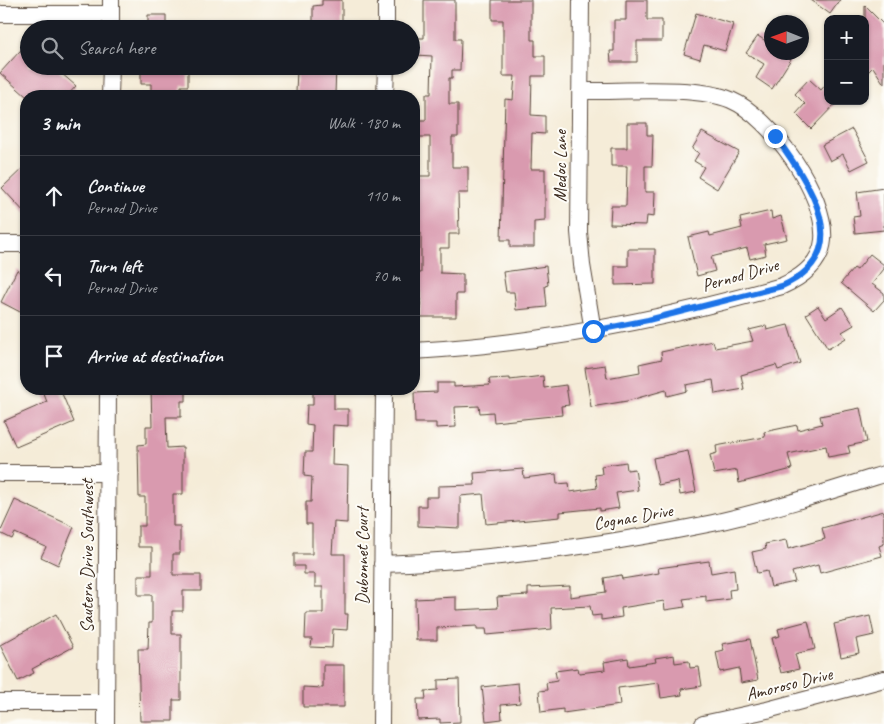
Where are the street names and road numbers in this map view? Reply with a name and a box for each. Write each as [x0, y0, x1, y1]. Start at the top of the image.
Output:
street label: Medoc Lane [549, 129, 571, 202]
street label: Pernod Drive [699, 253, 782, 296]
street label: Sautern Drive Southwest [76, 477, 98, 633]
street label: Cognac Drive [592, 499, 675, 535]
street label: Dubonnet Court [351, 504, 373, 605]
street label: Amoroso Drive [744, 662, 835, 705]

